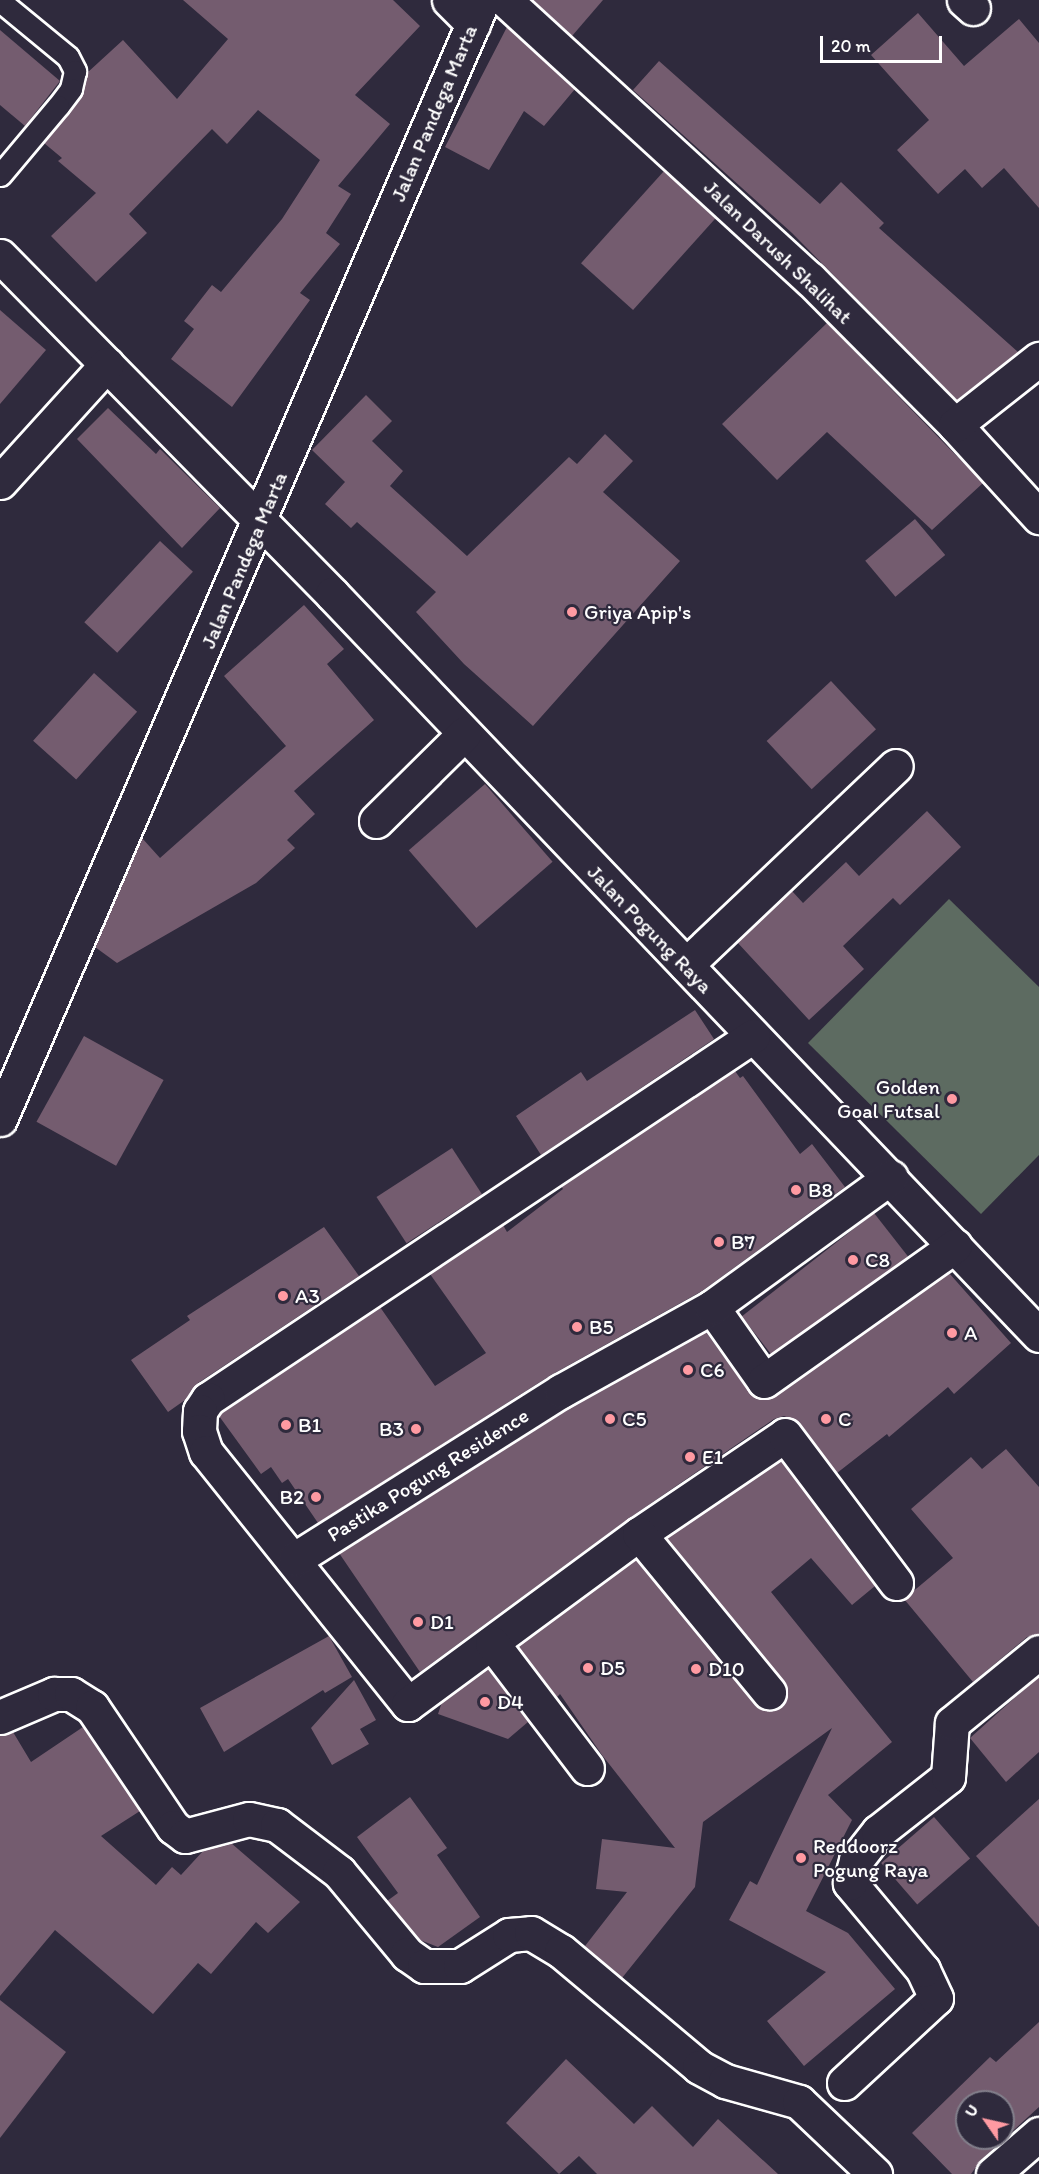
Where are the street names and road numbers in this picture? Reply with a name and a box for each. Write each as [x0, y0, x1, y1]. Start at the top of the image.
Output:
street label: Jalan Pandega Marta [386, 21, 482, 205]
street label: Jalan Darush Shalihat [698, 174, 858, 330]
street label: Jalan Pandega Marta [196, 468, 292, 652]
street label: Jalan Pogung Raya [583, 860, 717, 998]
street label: Pastika Pogung Residence [323, 1403, 533, 1547]

